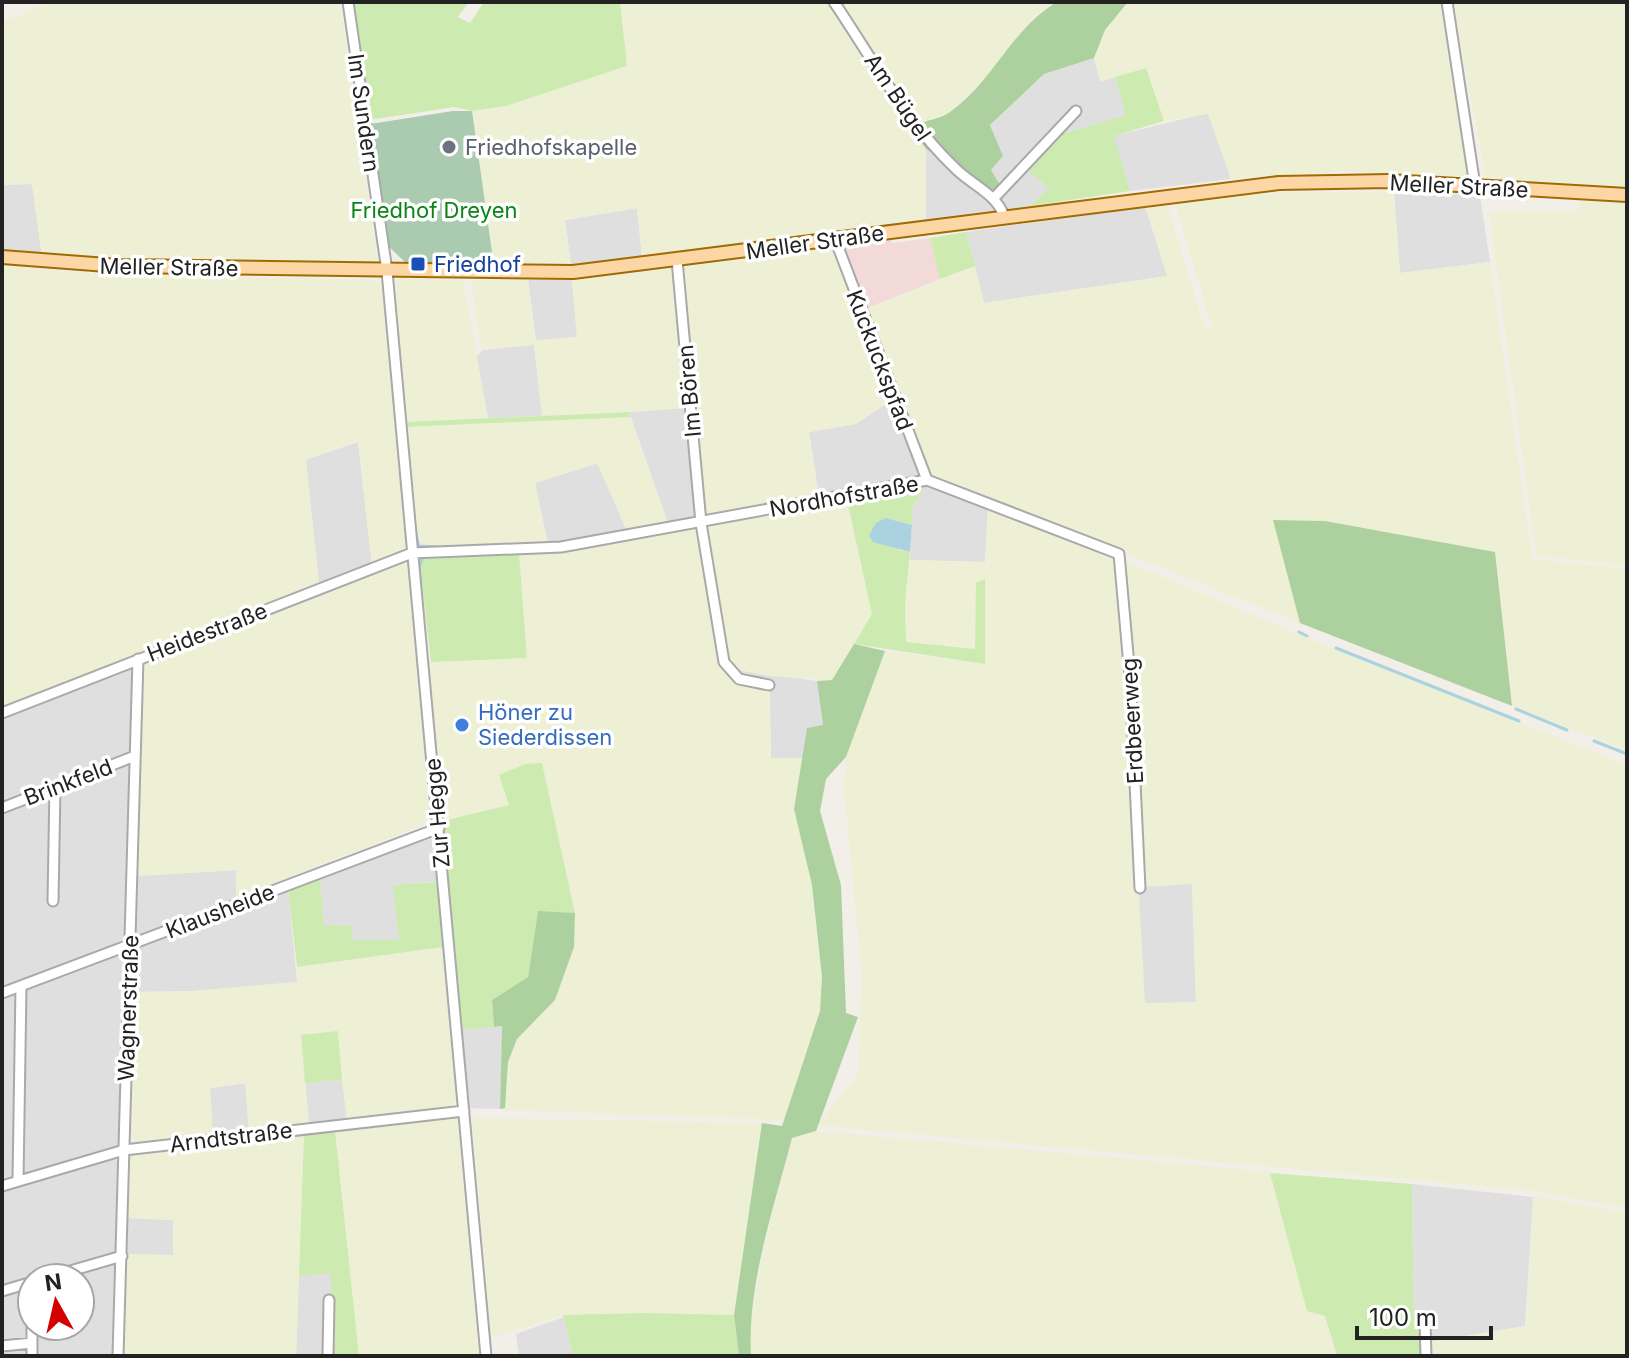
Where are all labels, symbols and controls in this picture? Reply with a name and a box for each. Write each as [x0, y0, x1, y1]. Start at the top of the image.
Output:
street label: Am Bügel [859, 48, 937, 146]
street label: Im Sundern [343, 52, 385, 174]
place label: Friedhofskapelle [465, 134, 637, 160]
marker: Friedhofskapelle [440, 138, 458, 156]
street label: Meller Straße [1389, 169, 1529, 203]
park label: Friedhof Dreyen [350, 197, 518, 223]
street label: Meller Straße [744, 219, 886, 265]
place label: Friedhof [434, 251, 521, 277]
street label: Meller Straße [99, 253, 239, 281]
marker: Friedhof [409, 255, 427, 273]
street label: Kuckuckspfad [841, 286, 919, 434]
street label: Im Bören [672, 344, 706, 438]
street label: Nordhofstraße [767, 470, 921, 522]
street label: Heidestraße [143, 597, 271, 667]
street label: Erdbeerweg [1116, 657, 1148, 785]
place label: Höner zu Siederdissen [478, 699, 612, 750]
marker: Höner zu Siederdissen [453, 716, 471, 734]
street label: Brinkfeld [20, 753, 116, 811]
street label: Zur Hegge [419, 757, 455, 869]
street label: Klausheide [162, 878, 278, 944]
street label: Wagnerstraße [112, 934, 144, 1082]
street label: Arndtstraße [168, 1117, 294, 1157]
north arrow [16, 1262, 96, 1342]
text: N [43, 1268, 63, 1296]
scale bar [1357, 1290, 1491, 1340]
text: 100 m [1369, 1303, 1437, 1332]

